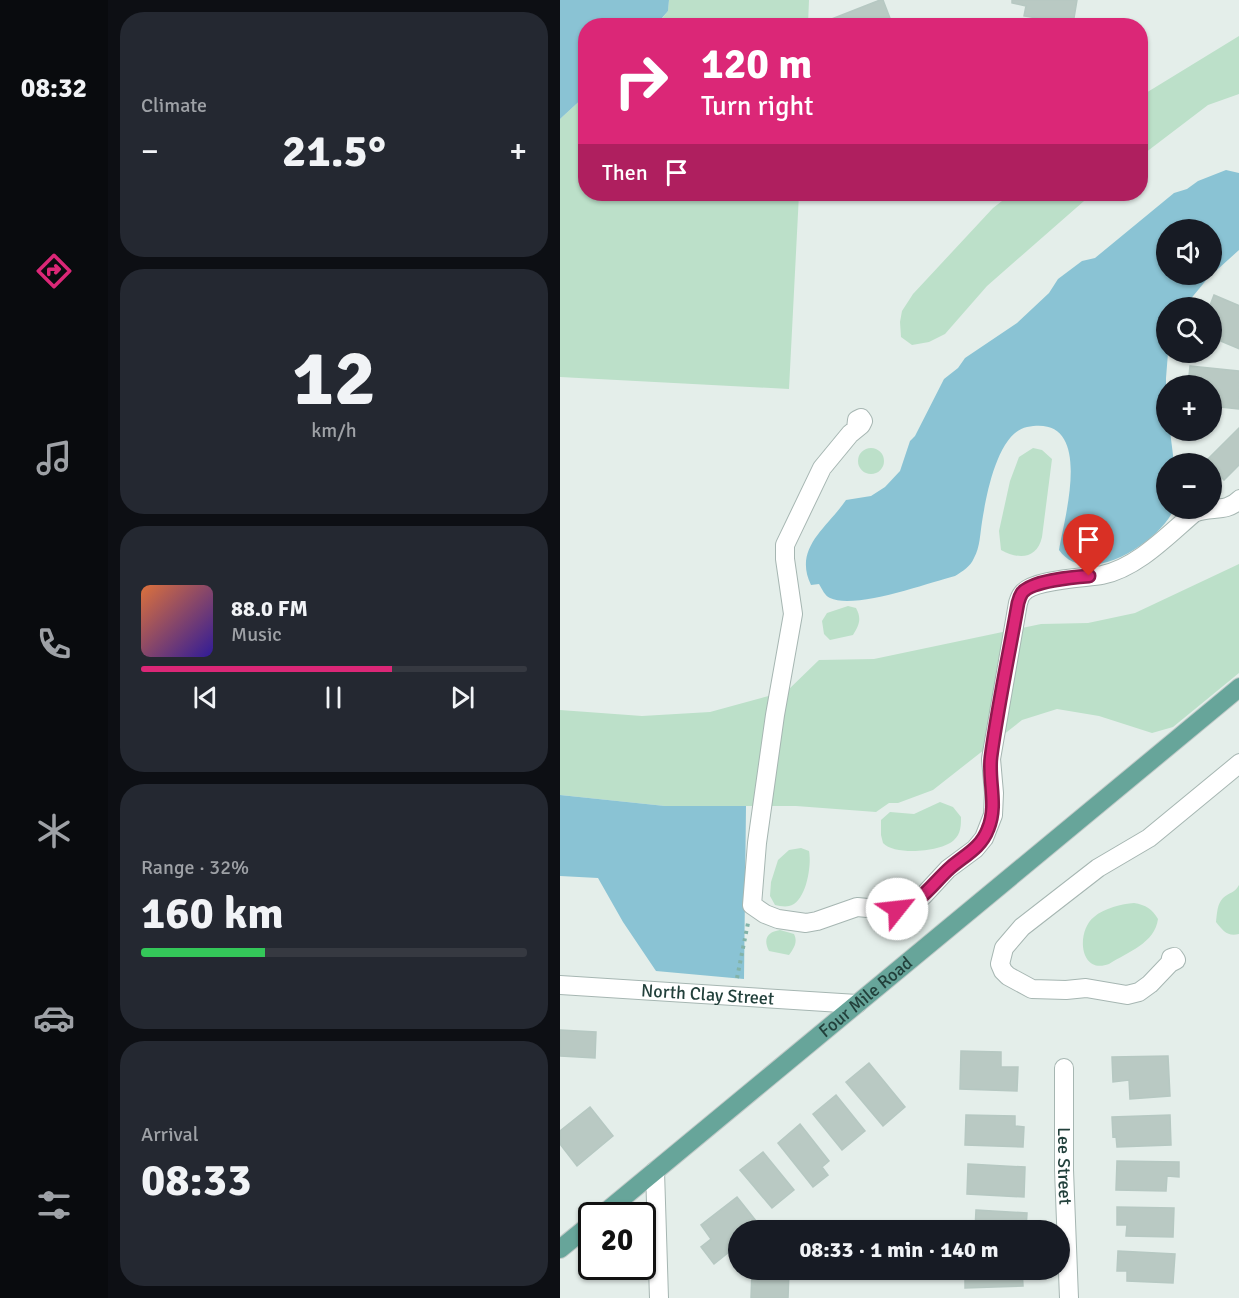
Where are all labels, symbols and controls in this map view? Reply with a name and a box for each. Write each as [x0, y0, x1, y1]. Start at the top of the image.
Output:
text: 120 m [701, 39, 812, 90]
icon: right [602, 42, 680, 120]
text: 08:32 [21, 72, 87, 105]
text: Turn right [701, 90, 814, 123]
text: Climate [141, 93, 207, 118]
text: 21.5° [282, 124, 386, 179]
text: − [141, 131, 159, 172]
text: + [509, 131, 527, 172]
icon: arrive [660, 156, 693, 189]
text: Then [602, 159, 648, 186]
map controls [1156, 219, 1222, 519]
button: sound [1156, 219, 1222, 285]
icon: directions [33, 250, 75, 292]
button: search [1156, 297, 1222, 363]
text: 12 [292, 331, 376, 427]
button: + [1156, 375, 1222, 441]
text: km/h [311, 418, 357, 443]
icon: music [33, 437, 75, 479]
button: − [1156, 453, 1222, 519]
pin [1063, 514, 1114, 576]
icon: arrive [1072, 523, 1105, 556]
text: 88.0 FM [231, 595, 308, 622]
text: Music [231, 622, 282, 647]
icon: phone [33, 623, 75, 665]
icon: previous [189, 681, 222, 714]
icon: pause [317, 681, 350, 714]
icon: next [446, 681, 479, 714]
icon: climate [33, 810, 75, 852]
text: Range · 32% [141, 855, 249, 880]
position arrow [865, 877, 929, 941]
text: 160 km [141, 886, 284, 941]
street label: Four Mile Road [814, 952, 917, 1042]
street label: North Clay Street [641, 979, 775, 1010]
icon: car [33, 997, 75, 1039]
text: Arrival [141, 1122, 199, 1147]
street label: Lee Street [1053, 1127, 1076, 1205]
text: 08:33 [141, 1153, 251, 1208]
icon: filters [33, 1184, 75, 1226]
speed limit sign: 20 [578, 1202, 656, 1280]
text: 08:33 · 1 min · 140 m [799, 1236, 999, 1263]

